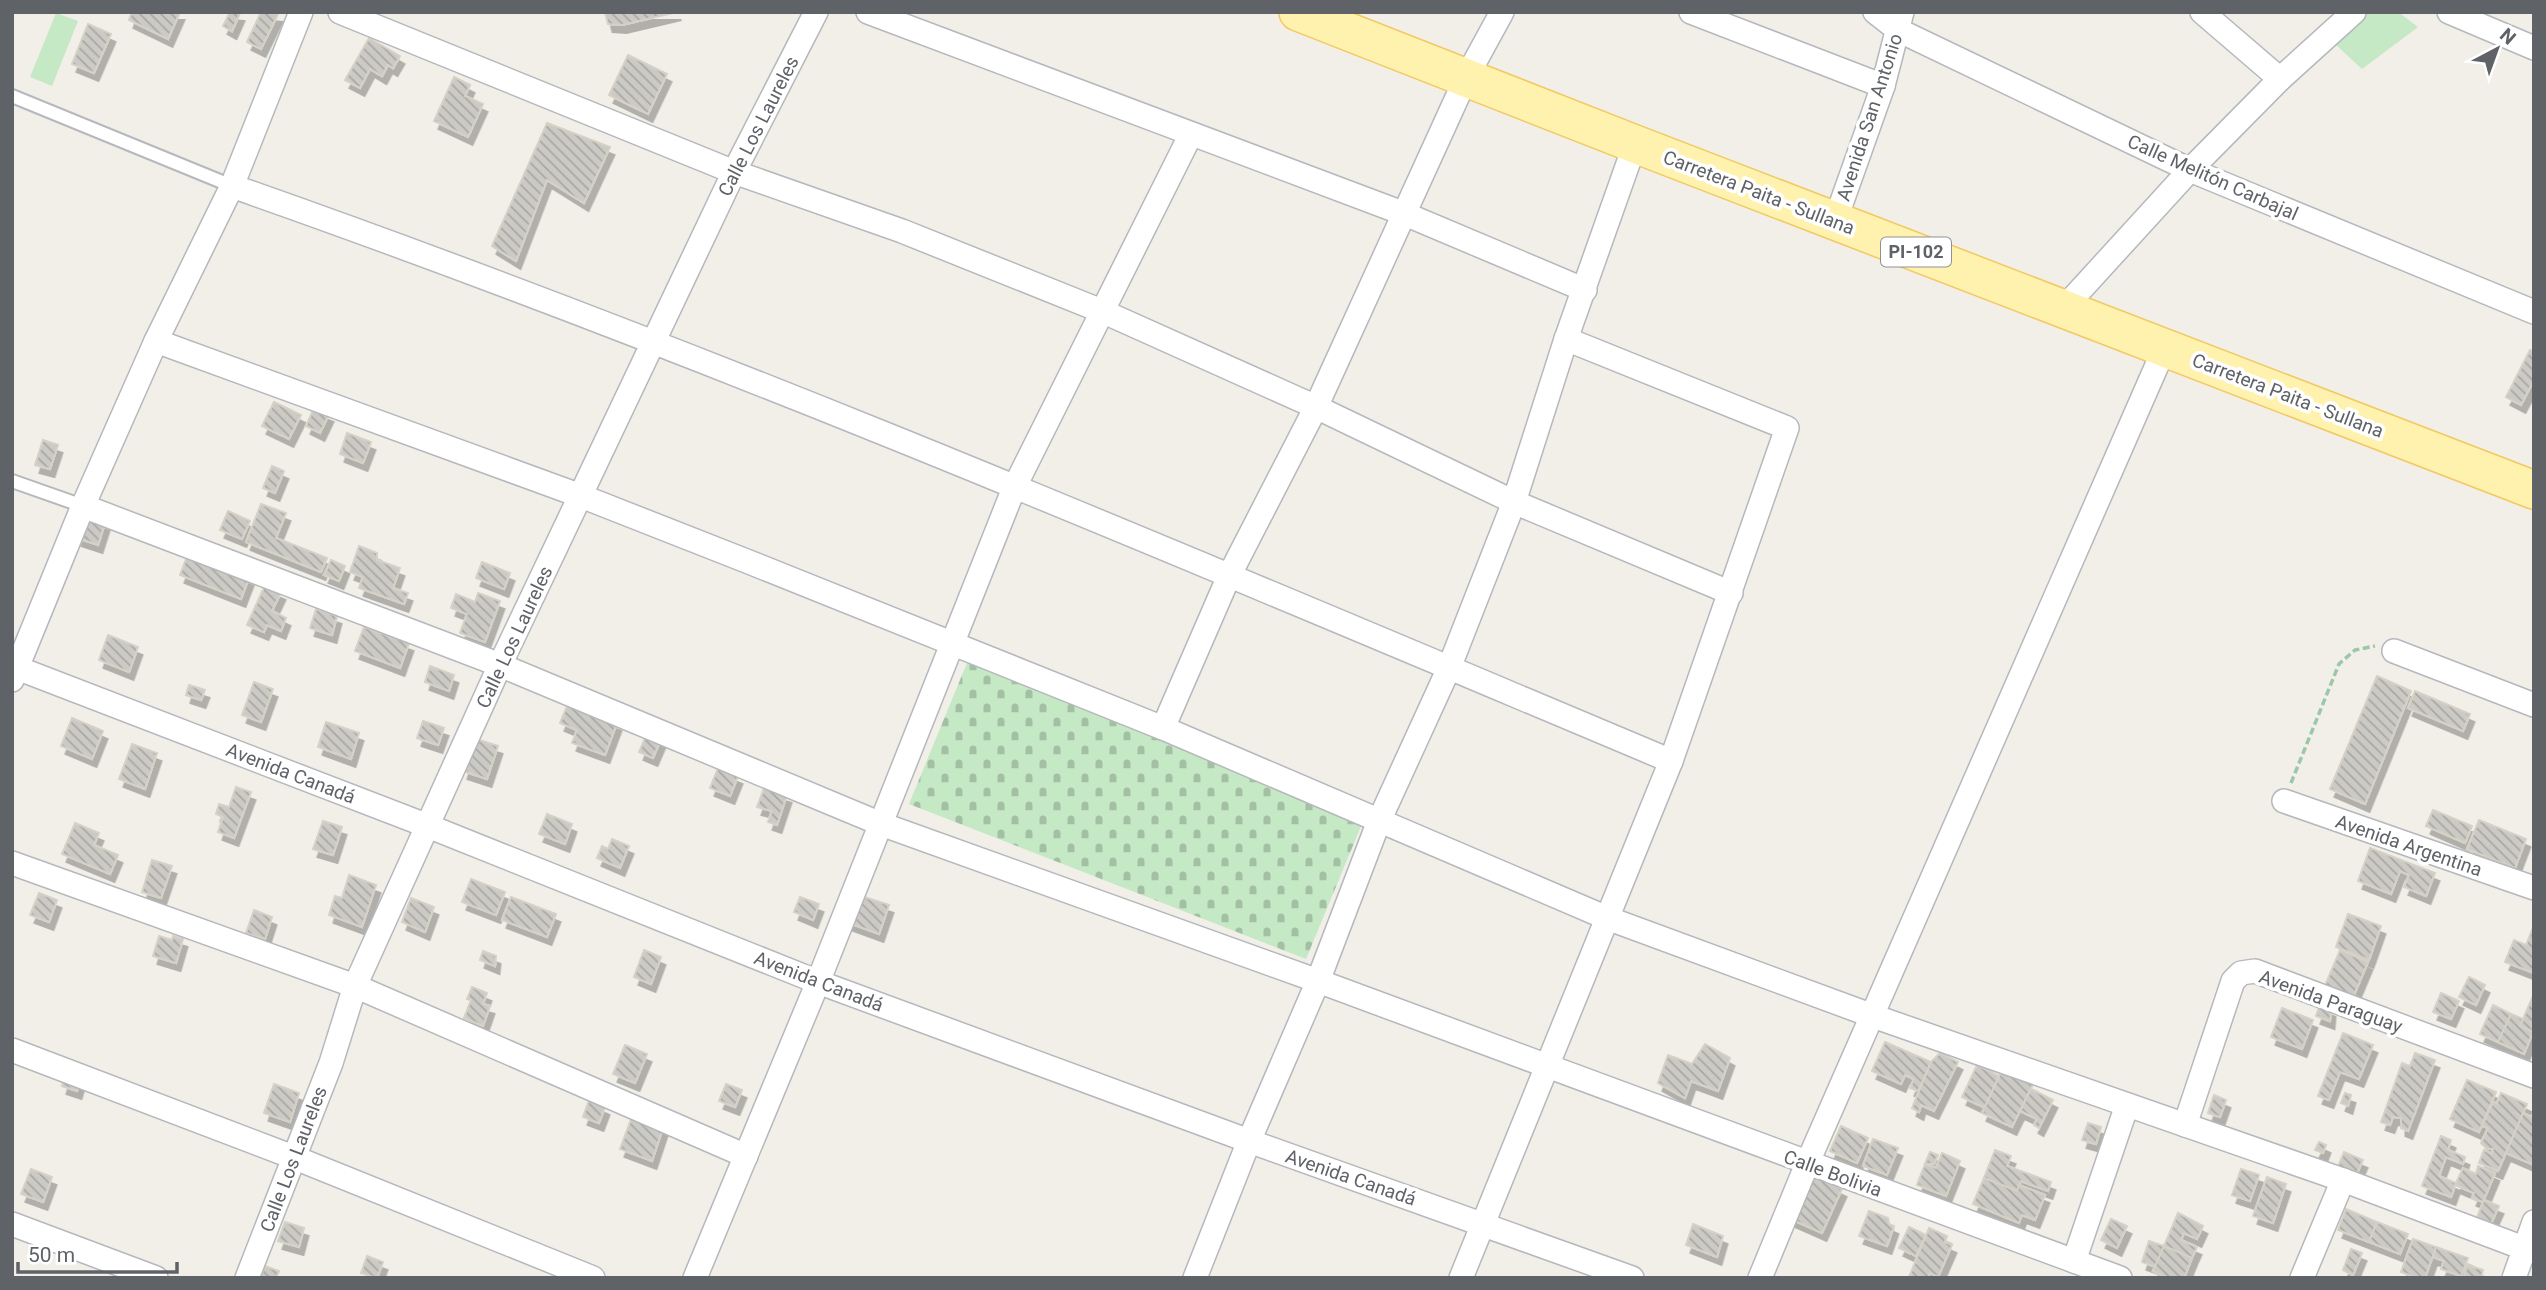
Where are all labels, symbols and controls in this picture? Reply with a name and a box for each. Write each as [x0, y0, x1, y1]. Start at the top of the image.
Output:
north arrow [2462, 14, 2532, 84]
text: N [2495, 23, 2520, 50]
street label: Avenida San Antonio [1832, 31, 1907, 204]
street label: Calle Los Laureles [713, 52, 804, 200]
street label: Calle Melitón Carbajal [2124, 129, 2302, 225]
street label: Carretera Paita - Sullana [1660, 145, 1858, 240]
road number: PI-102 [1881, 238, 1951, 266]
street label: Carretera Paita - Sullana [2189, 348, 2387, 443]
street label: Calle Los Laureles [471, 562, 557, 712]
street label: Avenida Canadá [223, 738, 359, 809]
street label: Avenida Argentina [2333, 810, 2485, 881]
street label: Avenida Canadá [751, 946, 887, 1017]
street label: Avenida Paraguay [2256, 965, 2406, 1038]
street label: Calle Los Laureles [255, 1083, 332, 1235]
street label: Avenida Canadá [1283, 1144, 1419, 1211]
street label: Calle Bolivia [1781, 1145, 1885, 1202]
scale bar [18, 1230, 177, 1274]
text: 50 m [28, 1243, 75, 1267]

